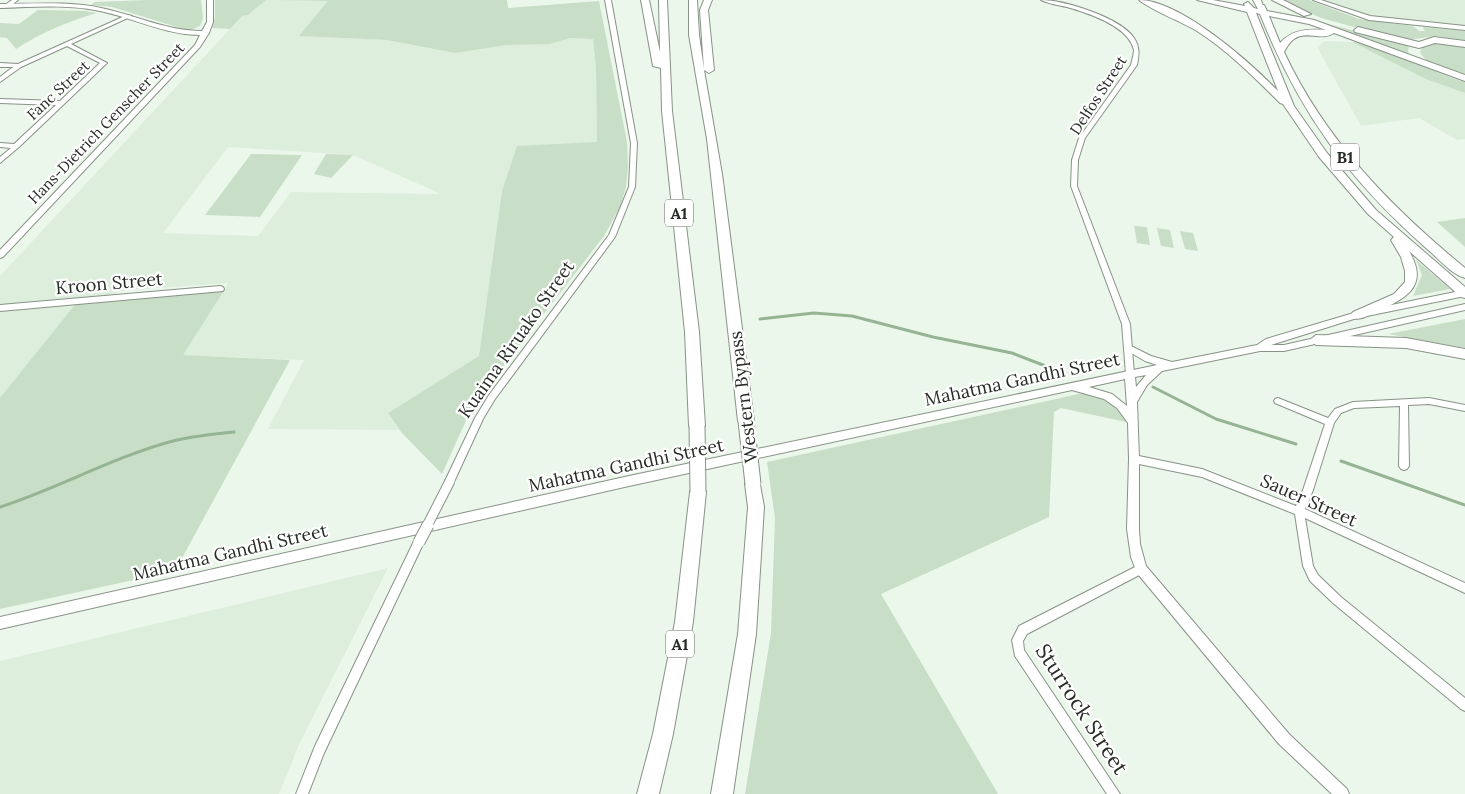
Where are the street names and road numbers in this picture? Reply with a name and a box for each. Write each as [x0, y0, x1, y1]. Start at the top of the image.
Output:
street label: Hans-Dietrich Genscher Street [24, 38, 188, 208]
street label: Delfos Street [1065, 52, 1131, 138]
street label: Fanc Street [23, 56, 93, 124]
road number: B1 [1331, 144, 1359, 170]
road number: A1 [665, 200, 693, 227]
street label: Kuaima Riruako Street [453, 256, 579, 422]
street label: Kroon Street [54, 267, 164, 299]
street label: Western Bypass [724, 330, 762, 464]
street label: Mahatma Gandhi Street [922, 347, 1122, 411]
street label: Mahatma Gandhi Street [526, 433, 726, 497]
street label: Sauer Street [1257, 468, 1361, 532]
street label: Mahatma Gandhi Street [130, 518, 330, 586]
road number: A1 [666, 630, 694, 658]
street label: Sturrock Street [1030, 639, 1135, 780]

